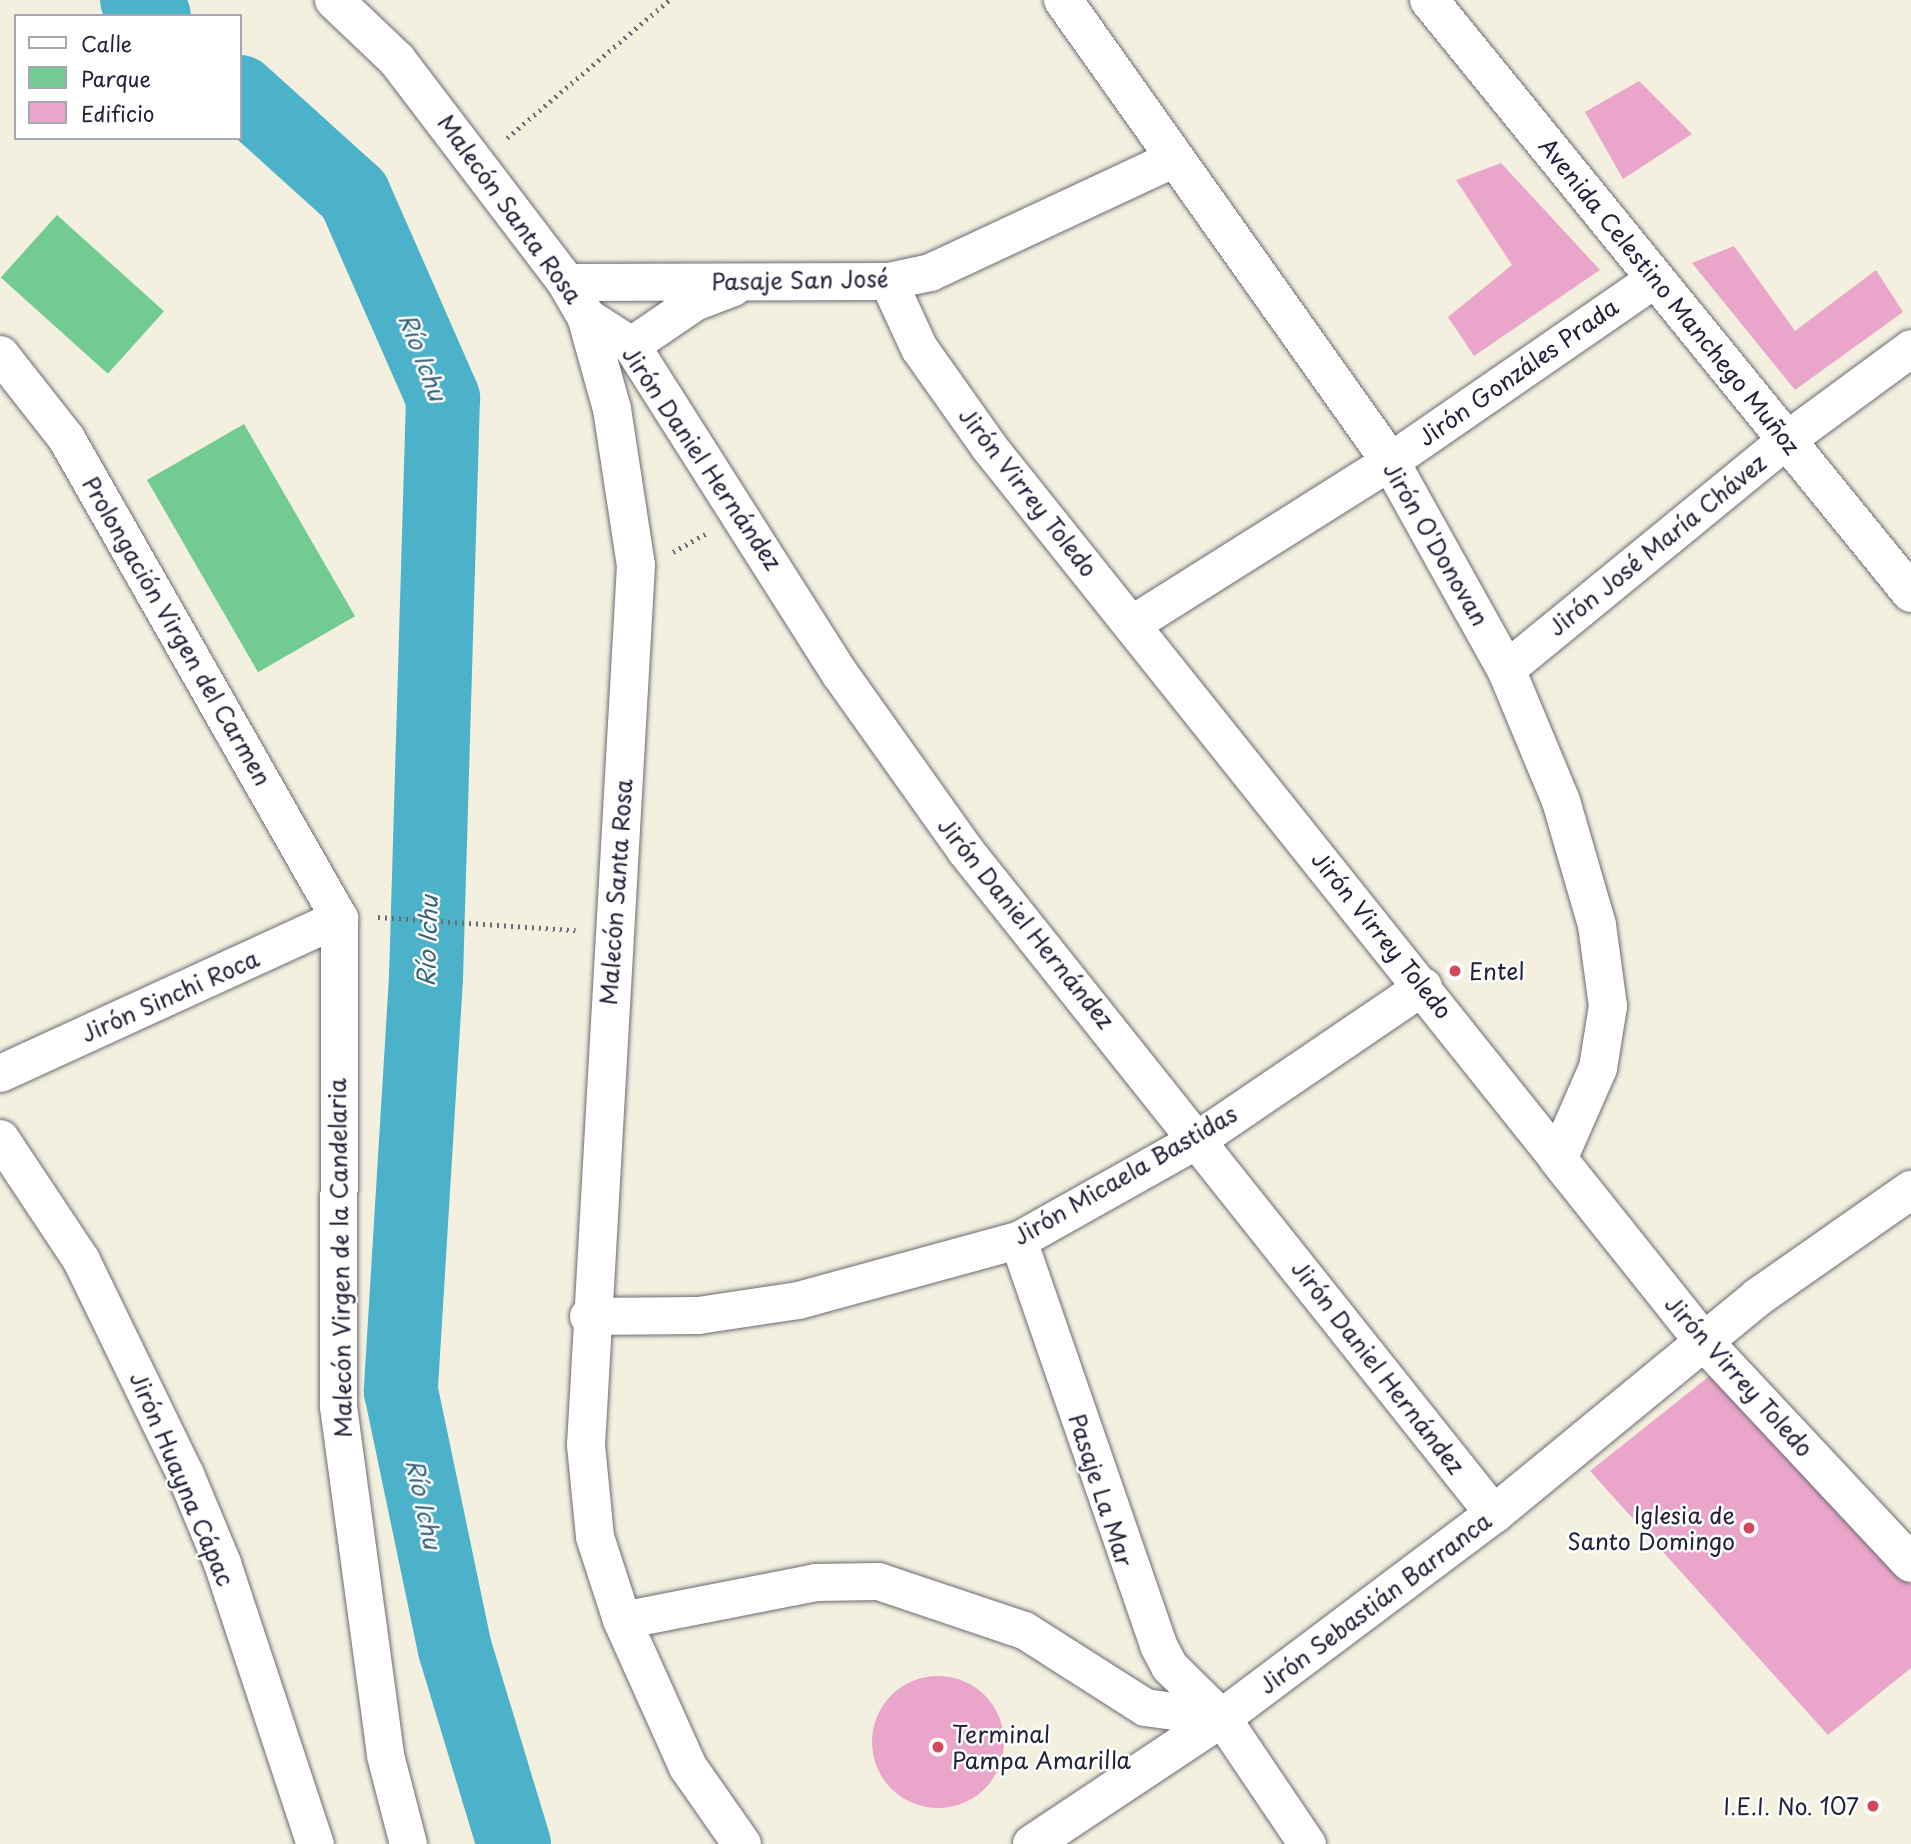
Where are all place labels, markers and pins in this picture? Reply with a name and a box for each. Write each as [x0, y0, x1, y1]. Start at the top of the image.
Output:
place label: Entel [1469, 957, 1525, 985]
marker: Entel [1447, 963, 1463, 979]
place label: Iglesia de Santo Domingo [1567, 1501, 1735, 1555]
marker: Iglesia de Santo Domingo [1741, 1520, 1757, 1536]
place label: Terminal Pampa Amarilla [952, 1720, 1131, 1774]
marker: Terminal Pampa Amarilla [930, 1739, 946, 1755]
place label: I.E.I. No. 107 [1722, 1792, 1859, 1820]
marker: I.E.I. No. 107 [1865, 1798, 1881, 1814]

